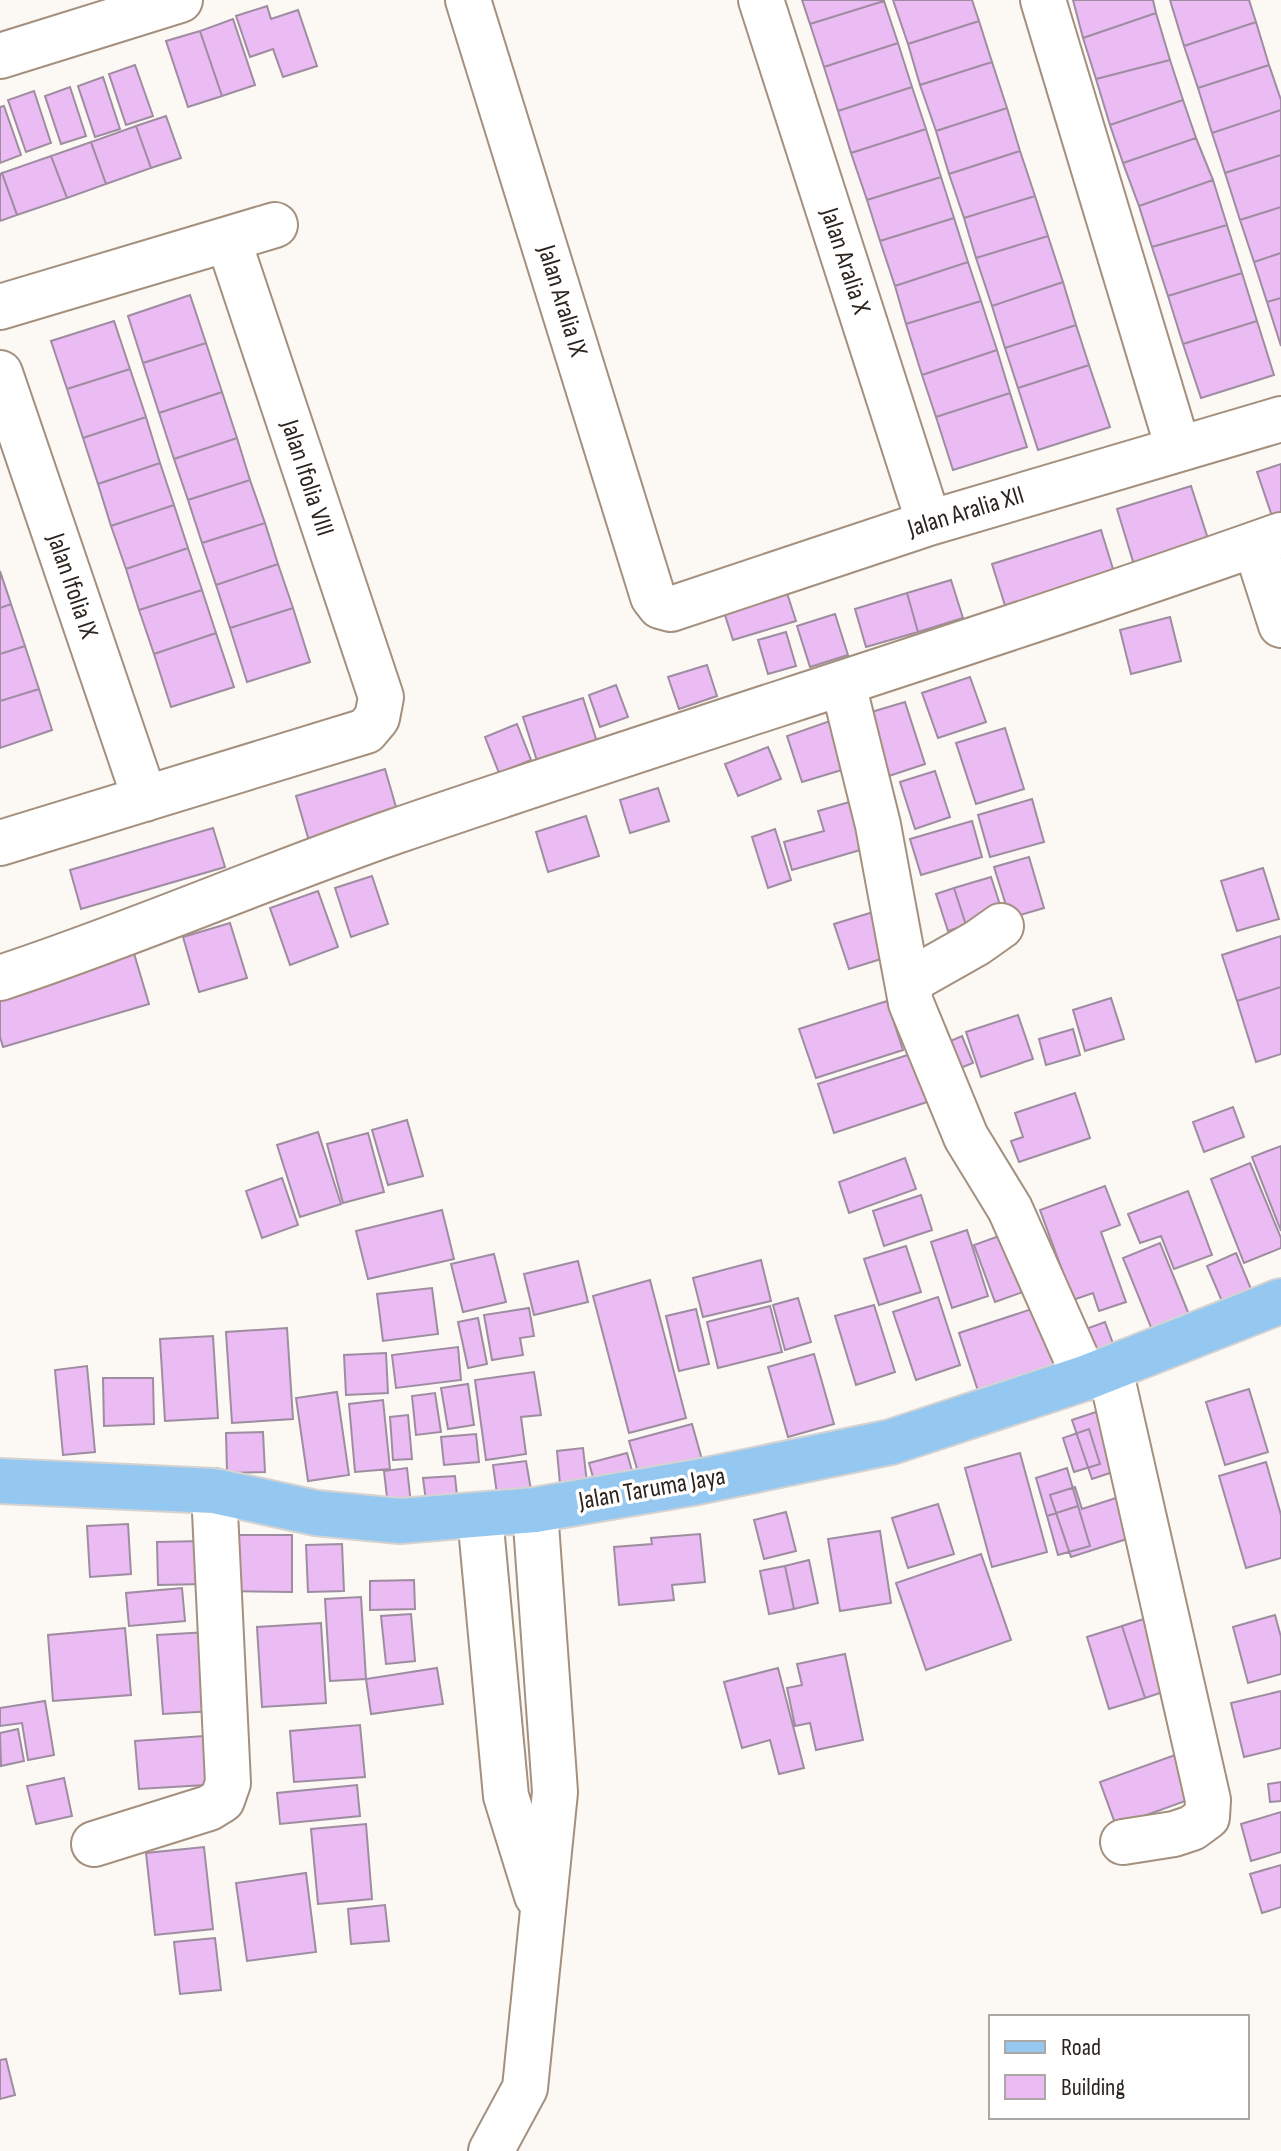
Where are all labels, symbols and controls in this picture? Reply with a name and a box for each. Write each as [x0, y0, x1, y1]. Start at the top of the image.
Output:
street label: Jalan Aralia X [813, 203, 877, 318]
street label: Jalan Aralia IX [530, 241, 594, 360]
street label: Jalan Ifolia VIII [273, 415, 340, 540]
street label: Jalan Aralia XII [903, 480, 1028, 545]
street label: Jalan Ifolia IX [39, 528, 104, 643]
street label: Jalan Taruma Jaya [575, 1461, 728, 1517]
legend [989, 2015, 1249, 2119]
text: Road [1061, 2033, 1101, 2062]
text: Building [1061, 2073, 1125, 2102]

